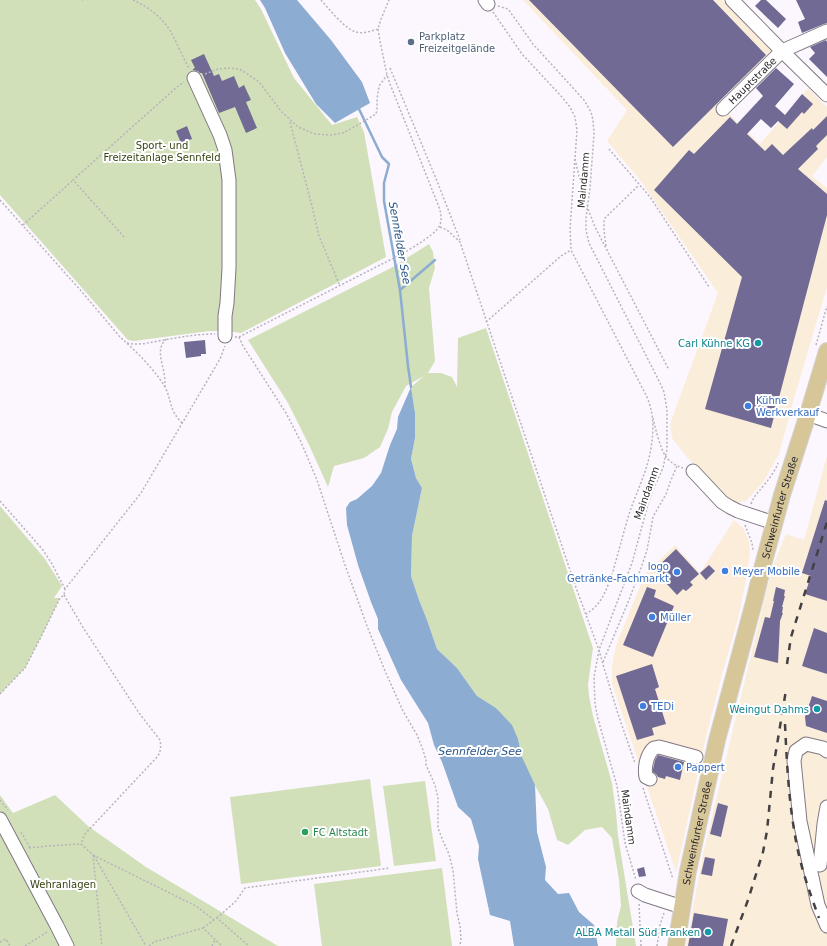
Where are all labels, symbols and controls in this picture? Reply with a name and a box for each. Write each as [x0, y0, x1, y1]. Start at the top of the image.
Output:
place label: Parkplatz Freizeitgelände [419, 31, 495, 54]
marker: Parkplatz Freizeitgelände [406, 37, 416, 47]
street label: Hauptstraße [727, 55, 779, 106]
park label: Sport- und Freizeitanlage Sennfeld [104, 140, 220, 163]
street label: Maindamm [576, 152, 591, 208]
water label: Sennfelder See [386, 201, 413, 286]
place label: Carl Kühne KG [678, 338, 750, 349]
marker: Carl Kühne KG [753, 338, 763, 348]
place label: Kühne Werkverkauf [756, 395, 820, 418]
marker: Kühne Werkverkauf [743, 401, 753, 411]
street label: Schweinfurter Straße [760, 455, 800, 560]
street label: Maindamm [632, 465, 661, 521]
place label: logo Getränke-Fachmarkt [567, 561, 669, 584]
marker: Meyer Mobile [720, 566, 730, 576]
place label: Meyer Mobile [733, 566, 800, 577]
marker: logo Getränke-Fachmarkt [672, 567, 682, 577]
marker: Müller [647, 612, 657, 622]
place label: Müller [660, 612, 692, 623]
marker: TEDi [638, 701, 648, 711]
place label: TEDi [650, 701, 674, 712]
place label: Weingut Dahms [730, 704, 809, 715]
marker: Weingut Dahms [812, 704, 822, 714]
water label: Sennfelder See [438, 745, 522, 758]
marker: Pappert [673, 762, 683, 772]
place label: Pappert [686, 762, 725, 773]
street label: Schweinfurter Straße [681, 780, 714, 886]
street label: Maindamm [619, 789, 638, 845]
marker: FC Altstadt [300, 827, 310, 837]
place label: FC Altstadt [313, 827, 368, 838]
park label: Wehranlagen [30, 879, 96, 890]
place label: ALBA Metall Süd Franken [575, 927, 700, 938]
marker: ALBA Metall Süd Franken [703, 927, 713, 937]

